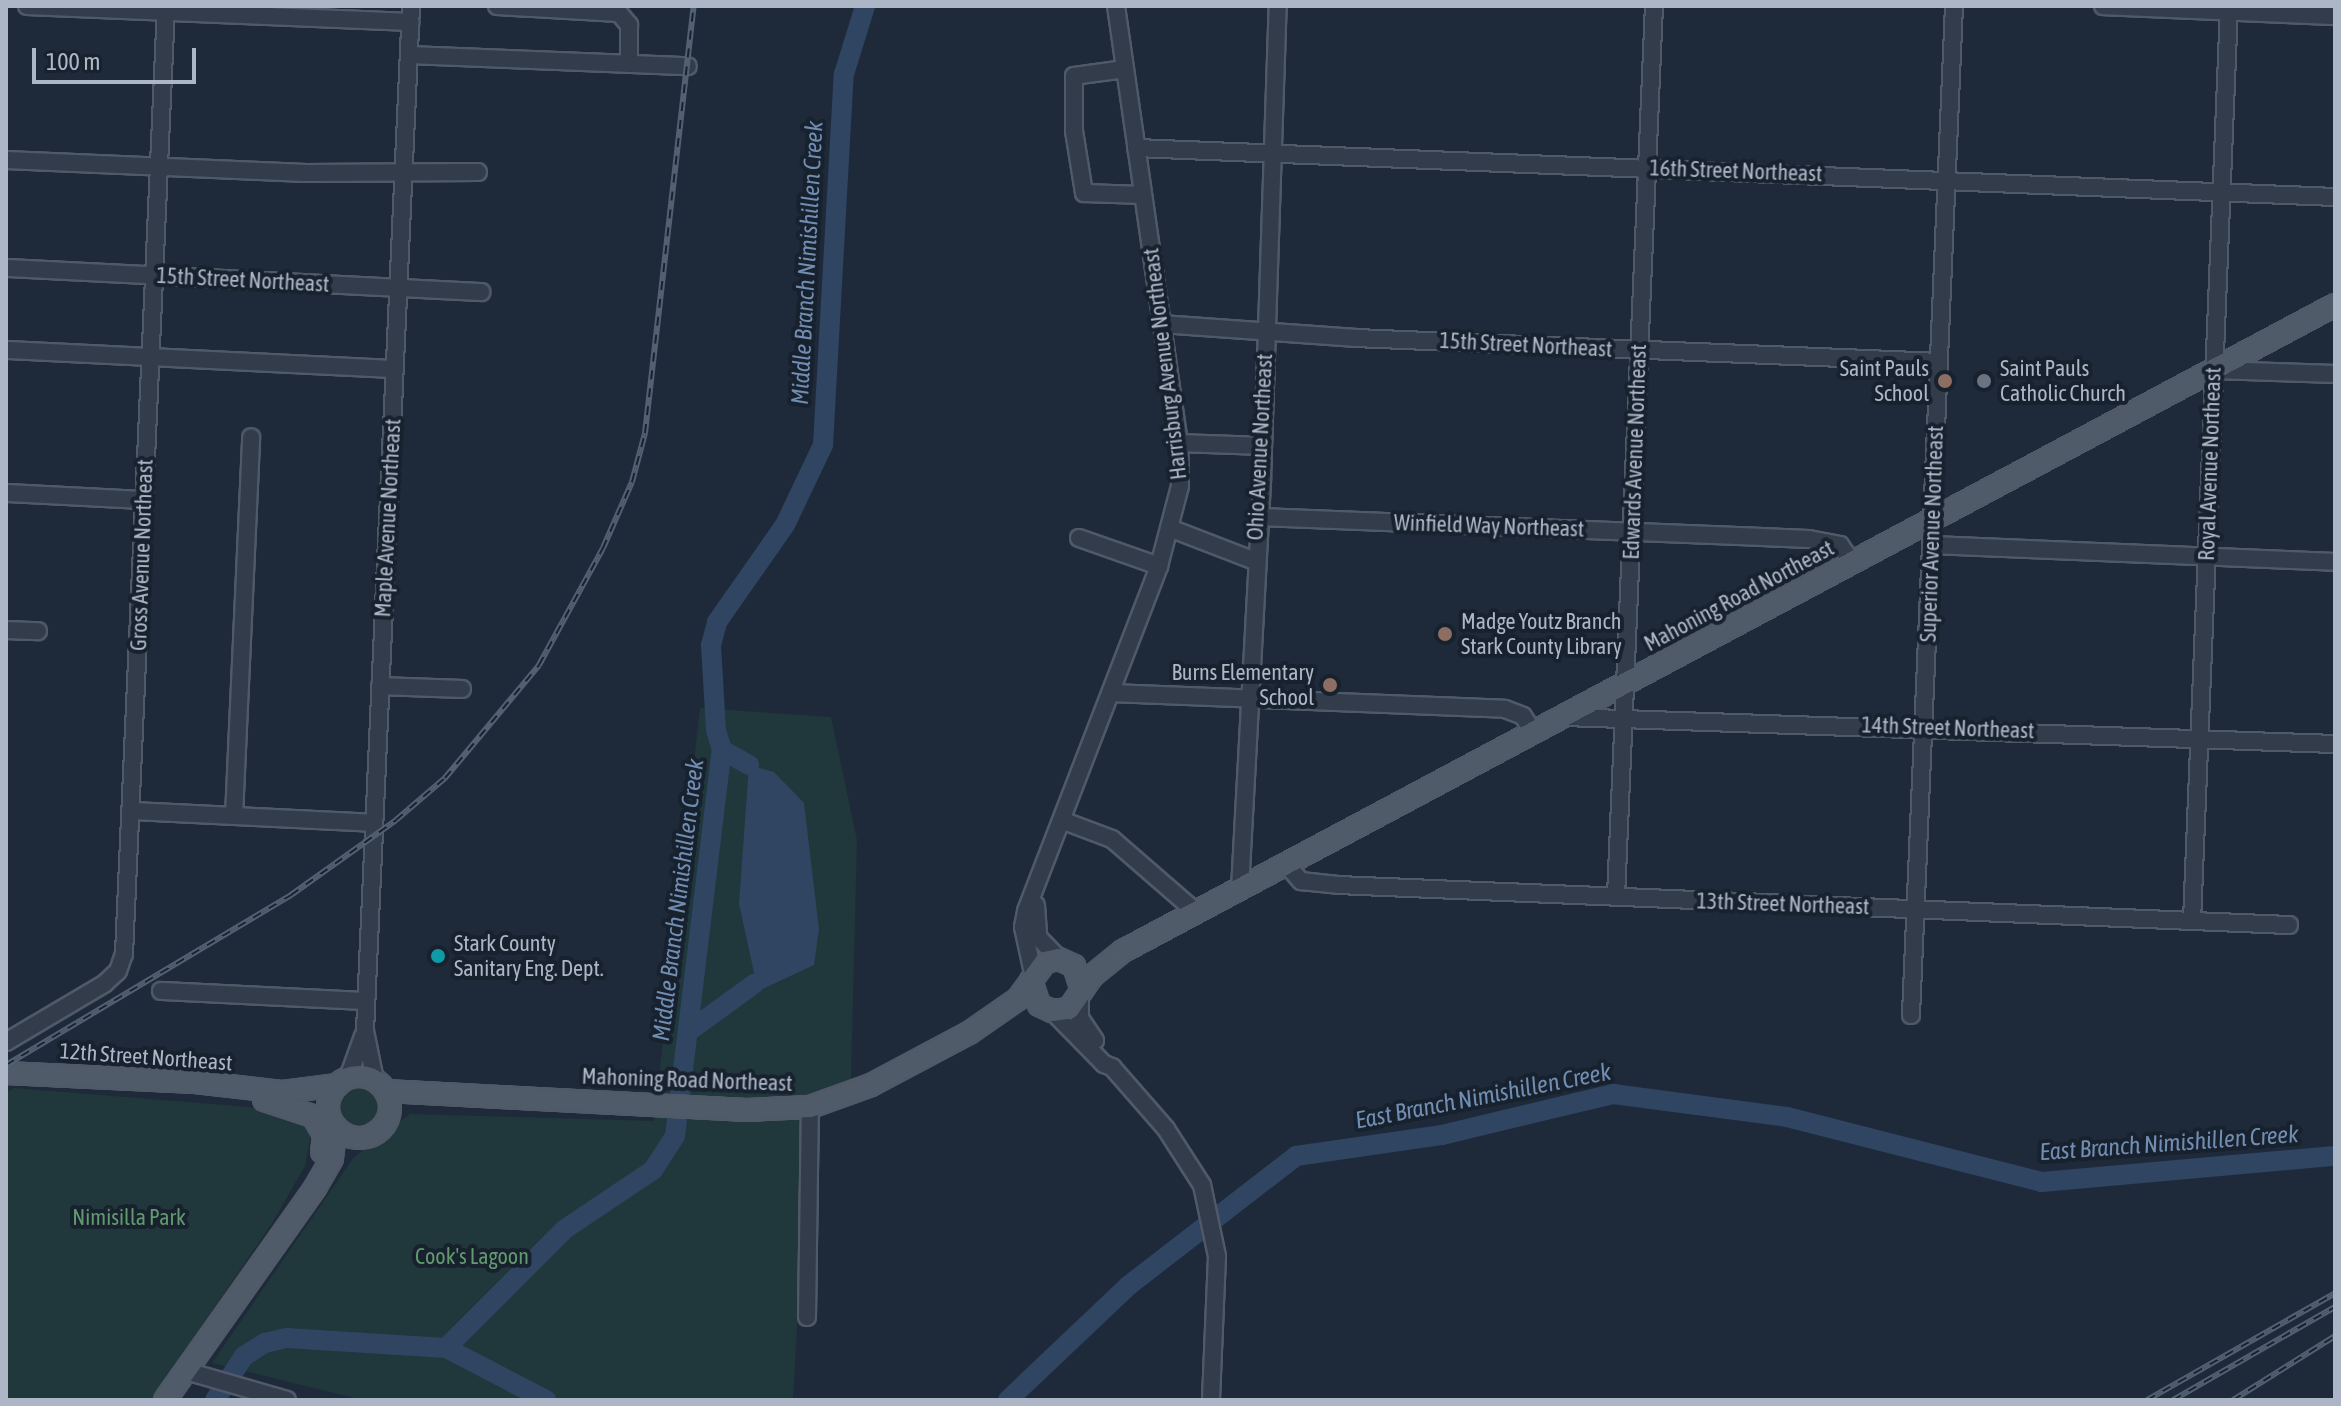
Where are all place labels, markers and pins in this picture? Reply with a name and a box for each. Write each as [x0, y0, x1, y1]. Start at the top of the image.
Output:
place label: Saint Pauls School [1840, 355, 1929, 406]
place label: Saint Pauls Catholic Church [2000, 355, 2126, 406]
marker: Saint Pauls School [1936, 372, 1954, 390]
marker: Saint Pauls Catholic Church [1975, 372, 1993, 390]
place label: Madge Youtz Branch Stark County Library [1461, 608, 1622, 660]
marker: Madge Youtz Branch Stark County Library [1436, 625, 1454, 643]
place label: Burns Elementary School [1171, 659, 1314, 710]
marker: Burns Elementary School [1321, 676, 1339, 694]
place label: Stark County Sanitary Eng. Dept. [454, 930, 604, 982]
marker: Stark County Sanitary Eng. Dept. [429, 947, 447, 965]

